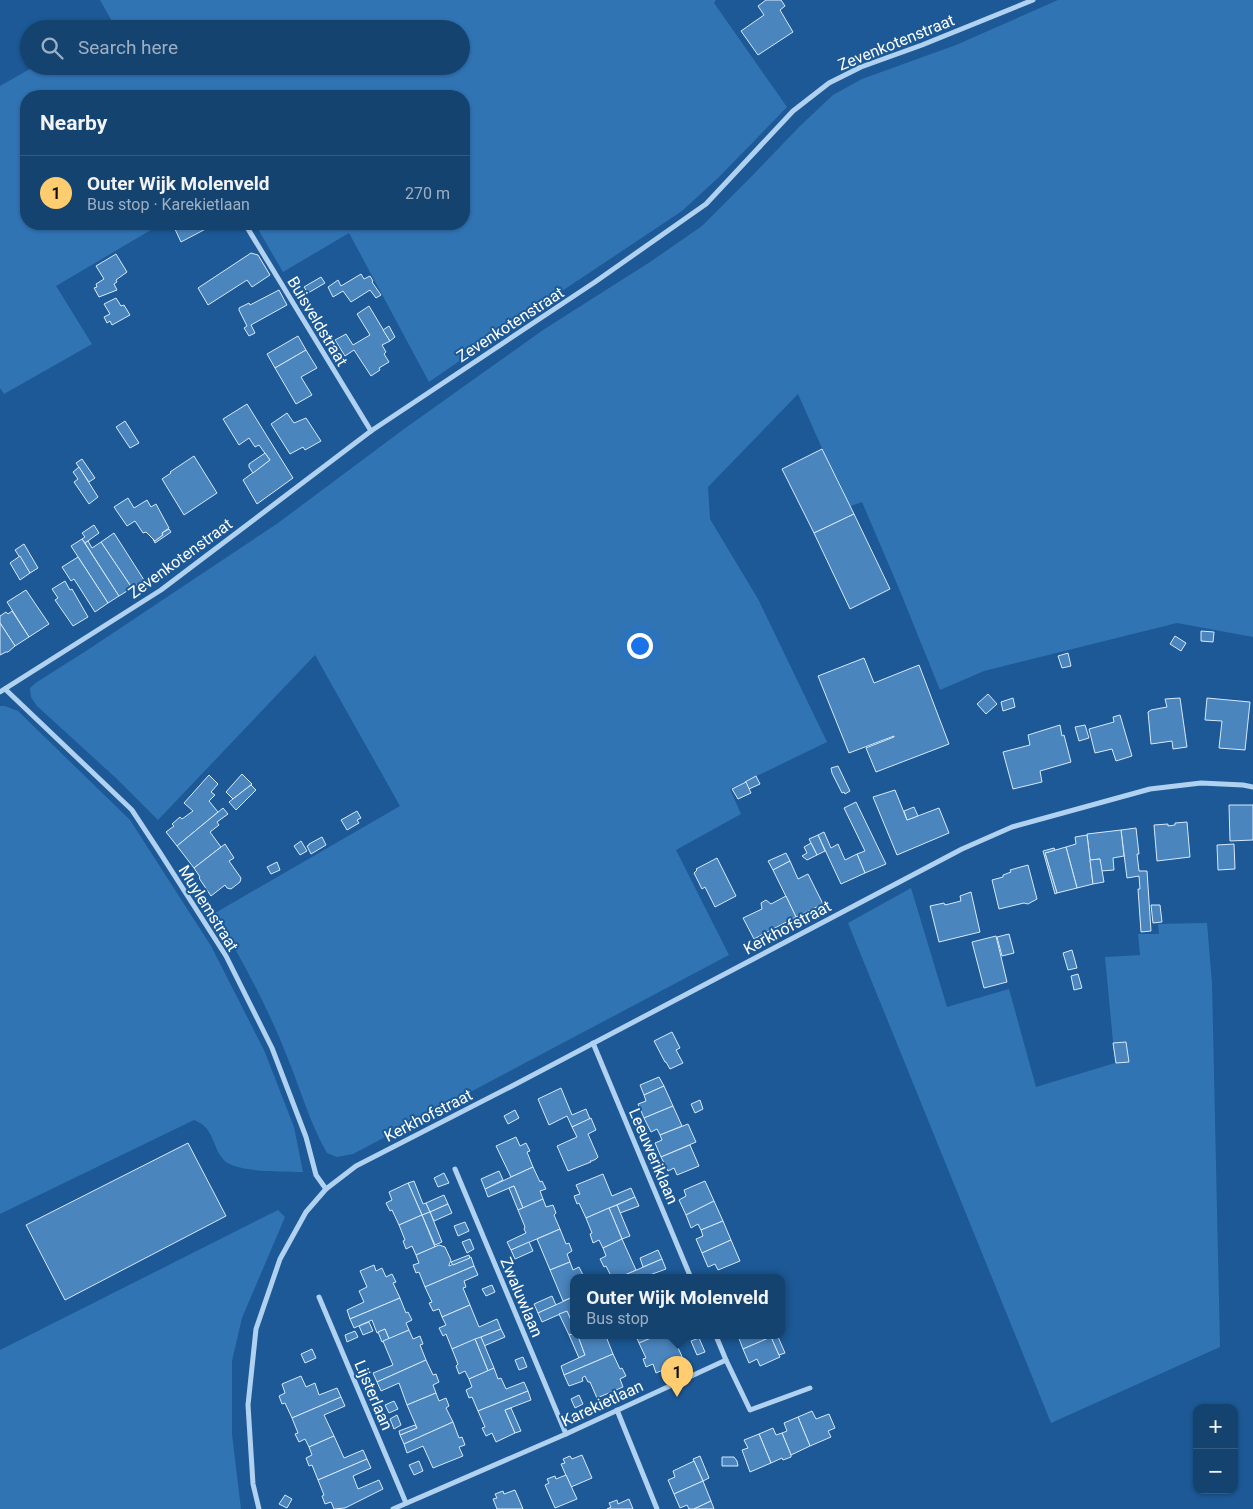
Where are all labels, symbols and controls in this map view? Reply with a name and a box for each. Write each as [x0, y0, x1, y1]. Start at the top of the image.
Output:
street label: Zevenkotenstraat [835, 10, 957, 74]
search box [20, 20, 470, 75]
icon: search [38, 34, 66, 62]
text: Search here [78, 36, 178, 59]
text: Nearby [40, 111, 107, 135]
text: Outer Wijk Molenveld [87, 172, 269, 195]
text: 1 [51, 184, 61, 203]
text: 270 m [405, 184, 450, 203]
text: Bus stop · Karekietlaan [87, 195, 250, 214]
street label: Buisveldstraat [283, 273, 352, 370]
street label: Zevenkotenstraat [453, 283, 567, 366]
street label: Zevenkotenstraat [125, 514, 236, 602]
your location [627, 633, 653, 659]
street label: Muylemstraat [175, 862, 243, 955]
street label: Kerkhofstraat [740, 896, 834, 959]
street label: Kerkhofstraat [381, 1085, 476, 1146]
street label: Leeuweriklaan [625, 1105, 682, 1207]
street label: Zwaluwlaan [496, 1254, 547, 1340]
popup [570, 1274, 785, 1339]
text: Outer Wijk Molenveld [586, 1286, 769, 1309]
text: Bus stop [586, 1309, 649, 1328]
pin: 1 [661, 1356, 693, 1397]
street label: Lijsterlaan [350, 1357, 397, 1433]
street label: Karekietlaan [558, 1376, 646, 1431]
map controls [1193, 1404, 1238, 1494]
button: + [1193, 1404, 1238, 1449]
button: − [1193, 1449, 1238, 1494]

